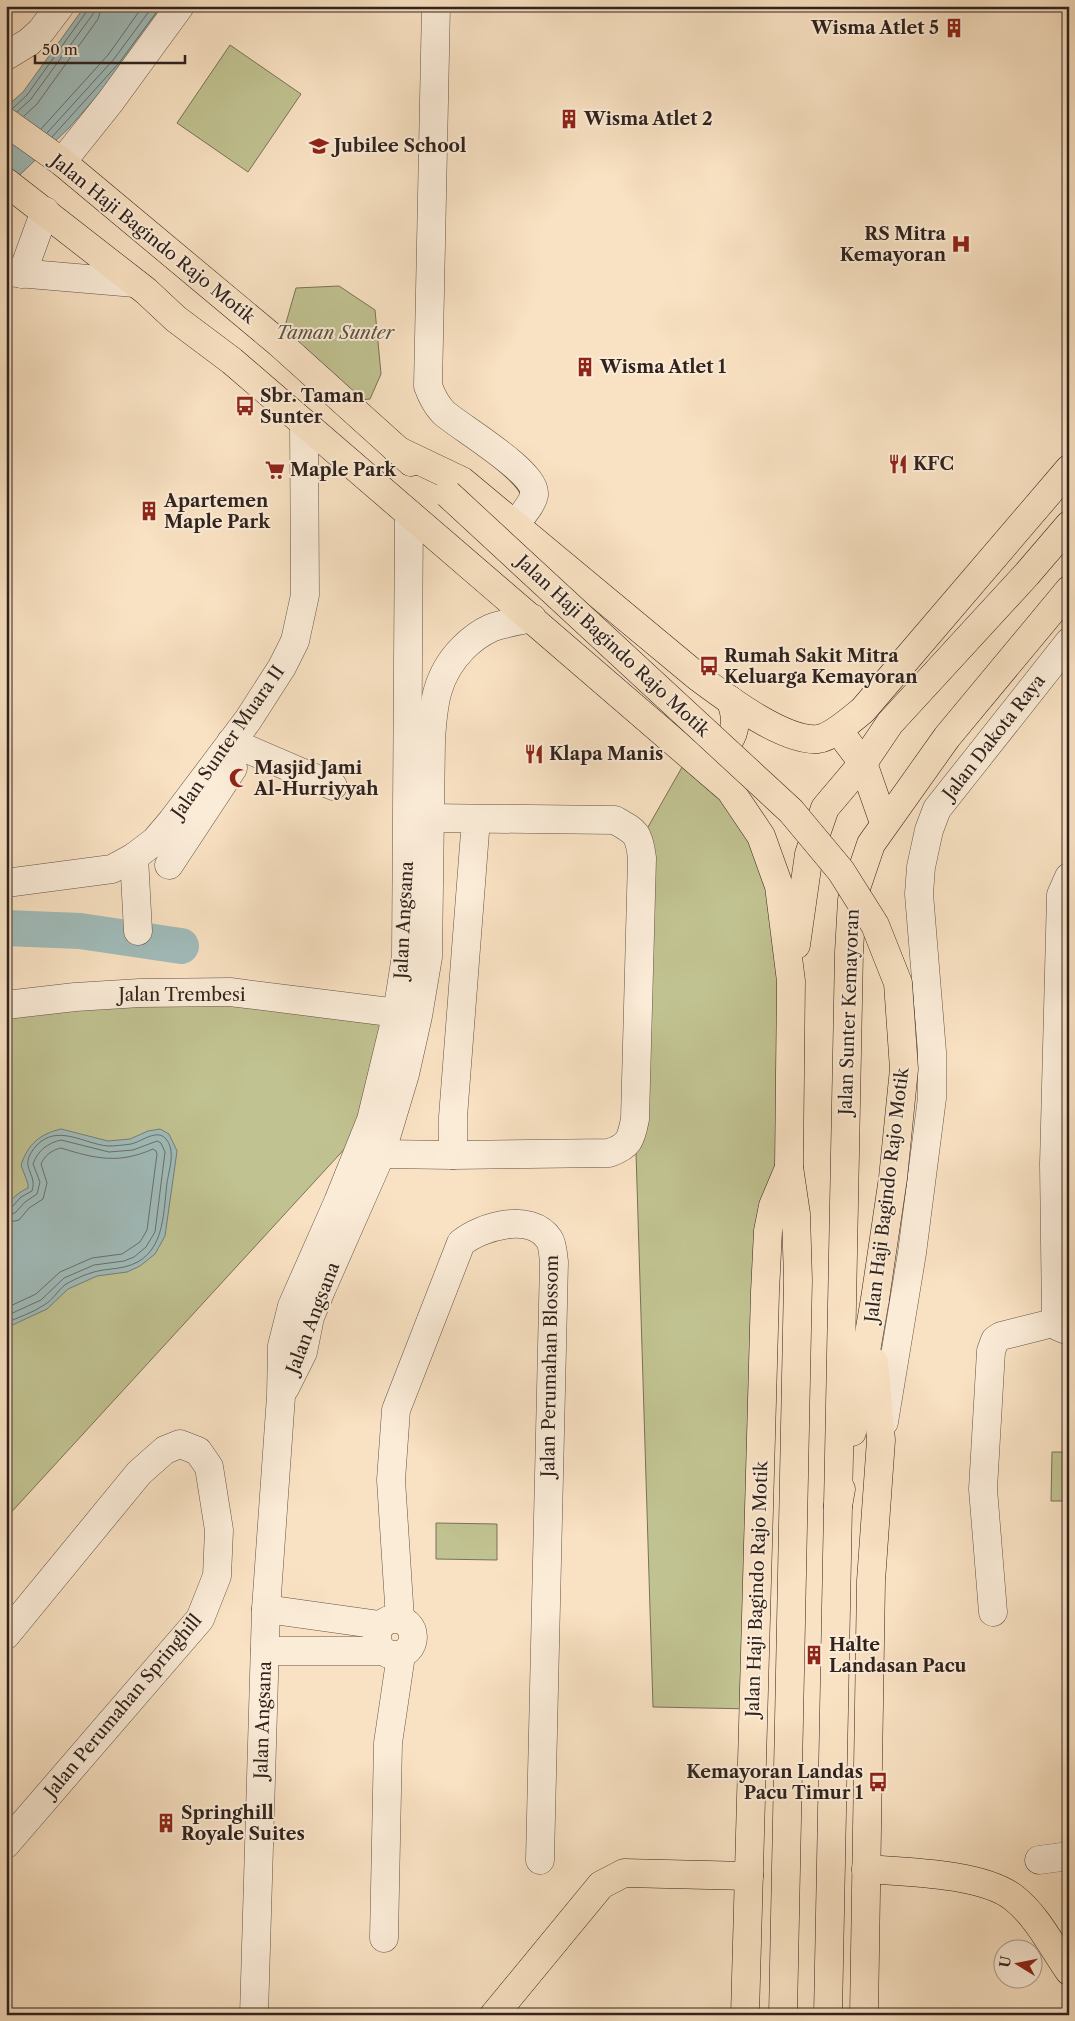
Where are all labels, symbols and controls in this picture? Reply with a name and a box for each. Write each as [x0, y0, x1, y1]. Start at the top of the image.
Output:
place label: Wisma Atlet 5 [810, 17, 939, 39]
building icon: Wisma Atlet 5 [943, 17, 965, 39]
scale bar [35, 32, 185, 64]
text: 50 m [42, 40, 78, 59]
building icon: Wisma Atlet 2 [558, 108, 580, 130]
place label: Wisma Atlet 2 [583, 108, 713, 130]
school or university icon: Jubilee School [308, 135, 330, 157]
place label: Jubilee School [331, 135, 466, 157]
street label: Jalan Haji Bagindo Rajo Motik [44, 148, 261, 329]
place label: RS Mitra Kemayoran [840, 223, 947, 266]
hospital icon: RS Mitra Kemayoran [950, 233, 972, 255]
park label: Taman Sunter [276, 322, 396, 344]
building icon: Wisma Atlet 1 [574, 356, 596, 378]
place label: Wisma Atlet 1 [599, 356, 726, 378]
place label: Sbr. Taman Sunter [260, 385, 365, 428]
bus stop icon: Sbr. Taman Sunter [234, 395, 256, 417]
restaurant icon: KFC [887, 453, 909, 475]
place label: KFC [913, 453, 954, 475]
supermarket icon: Maple Park [264, 459, 286, 481]
place label: Maple Park [290, 459, 397, 481]
place label: Apartemen Maple Park [163, 490, 271, 533]
building icon: Apartemen Maple Park [138, 500, 160, 522]
street label: Jalan Haji Bagindo Rajo Motik [510, 548, 715, 743]
place label: Rumah Sakit Mitra Keluarga Kemayoran [724, 645, 918, 688]
bus stop icon: Rumah Sakit Mitra Keluarga Kemayoran [698, 655, 720, 677]
street label: Jalan Sunter Muara II [165, 661, 289, 825]
street label: Jalan Dakota Raya [936, 670, 1050, 806]
restaurant icon: Klapa Manis [523, 743, 545, 765]
place label: Klapa Manis [549, 743, 663, 765]
place label: Masjid Jami Al-Hurriyyah [253, 757, 379, 800]
mosque icon: Masjid Jami Al-Hurriyyah [228, 767, 250, 789]
street label: Jalan Angsana [390, 860, 418, 982]
street label: Jalan Sunter Kemayoran [834, 908, 864, 1119]
street label: Jalan Trembesi [116, 984, 246, 1006]
street label: Jalan Haji Bagindo Rajo Motik [860, 1065, 914, 1327]
street label: Jalan Perumahan Blossom [537, 1255, 563, 1480]
street label: Jalan Angsana [281, 1259, 345, 1380]
street label: Jalan Haji Bagindo Rajo Motik [741, 1459, 773, 1721]
street label: Jalan Perumahan Springhill [38, 1610, 206, 1805]
place label: Halte Landasan Pacu [829, 1634, 967, 1677]
building icon: Halte Landasan Pacu [803, 1644, 825, 1666]
street label: Jalan Angsana [250, 1660, 276, 1782]
place label: Kemayoran Landas Pacu Timur 1 [686, 1761, 863, 1804]
bus stop icon: Kemayoran Landas Pacu Timur 1 [867, 1771, 889, 1793]
place label: Springhill Royale Suites [181, 1802, 305, 1845]
building icon: Springhill Royale Suites [155, 1812, 177, 1834]
north arrow [992, 1938, 1042, 1988]
text: U [995, 1954, 1015, 1969]

